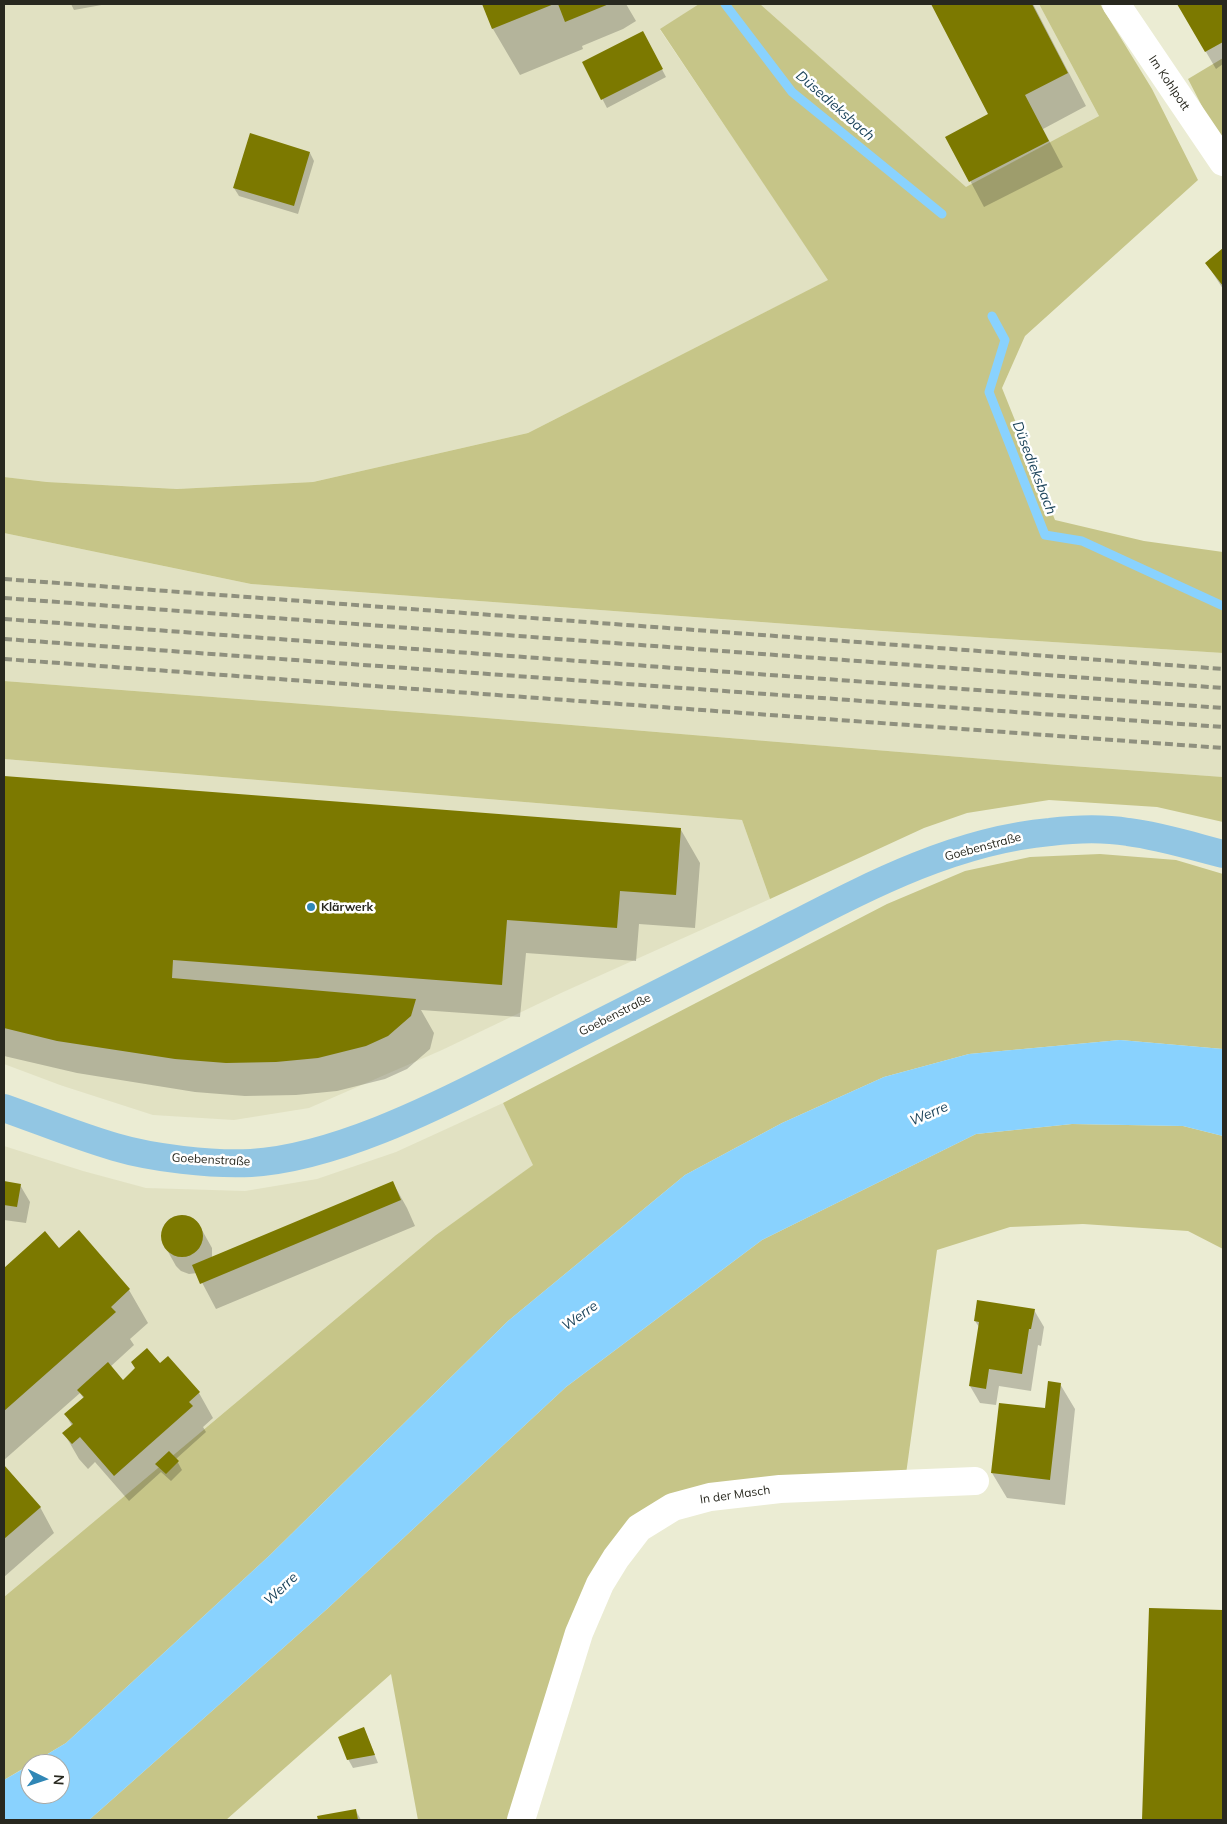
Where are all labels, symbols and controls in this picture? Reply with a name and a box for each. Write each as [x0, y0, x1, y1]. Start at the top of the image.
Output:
street label: Im Kohlpott [1145, 53, 1193, 113]
water label: Düsedieksbach [792, 67, 878, 145]
water label: Düsedieksbach [1009, 419, 1059, 517]
street label: Goebenstraße [943, 830, 1023, 864]
place label: Klärwerk [321, 900, 373, 914]
marker: Klärwerk [305, 901, 317, 913]
street label: Goebenstraße [577, 991, 653, 1039]
water label: Werre [907, 1098, 951, 1130]
street label: Goebenstraße [171, 1151, 251, 1169]
water label: Werre [559, 1298, 601, 1334]
street label: In der Masch [699, 1483, 771, 1507]
water label: Werre [261, 1569, 301, 1609]
north arrow [20, 1754, 70, 1804]
text: N [50, 1774, 68, 1786]

